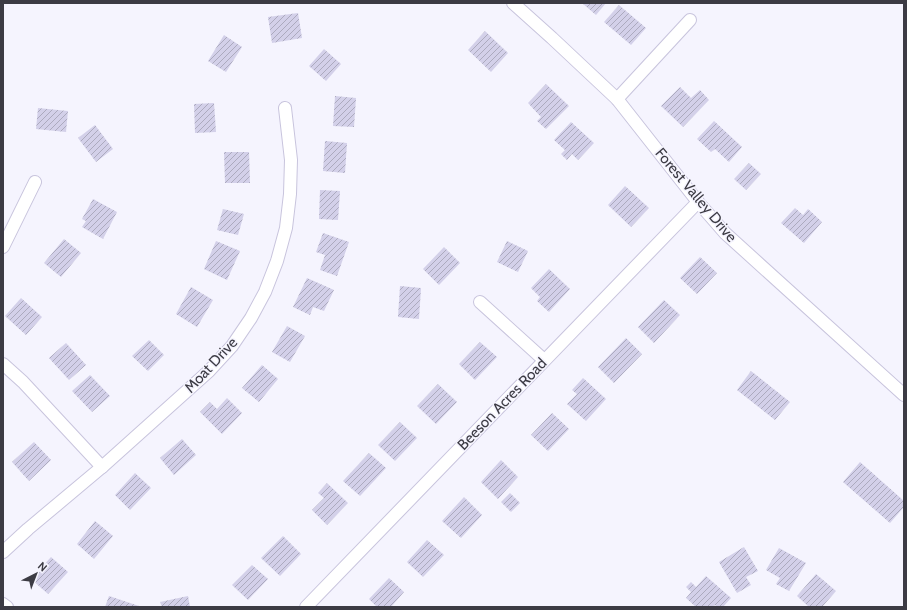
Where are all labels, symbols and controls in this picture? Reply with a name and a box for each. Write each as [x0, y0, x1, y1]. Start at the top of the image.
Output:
street label: Forest Valley Drive [651, 144, 741, 246]
street label: Moat Drive [181, 333, 241, 397]
street label: Beeson Acres Road [454, 354, 550, 454]
north arrow [16, 554, 56, 594]
text: N [35, 559, 50, 574]

